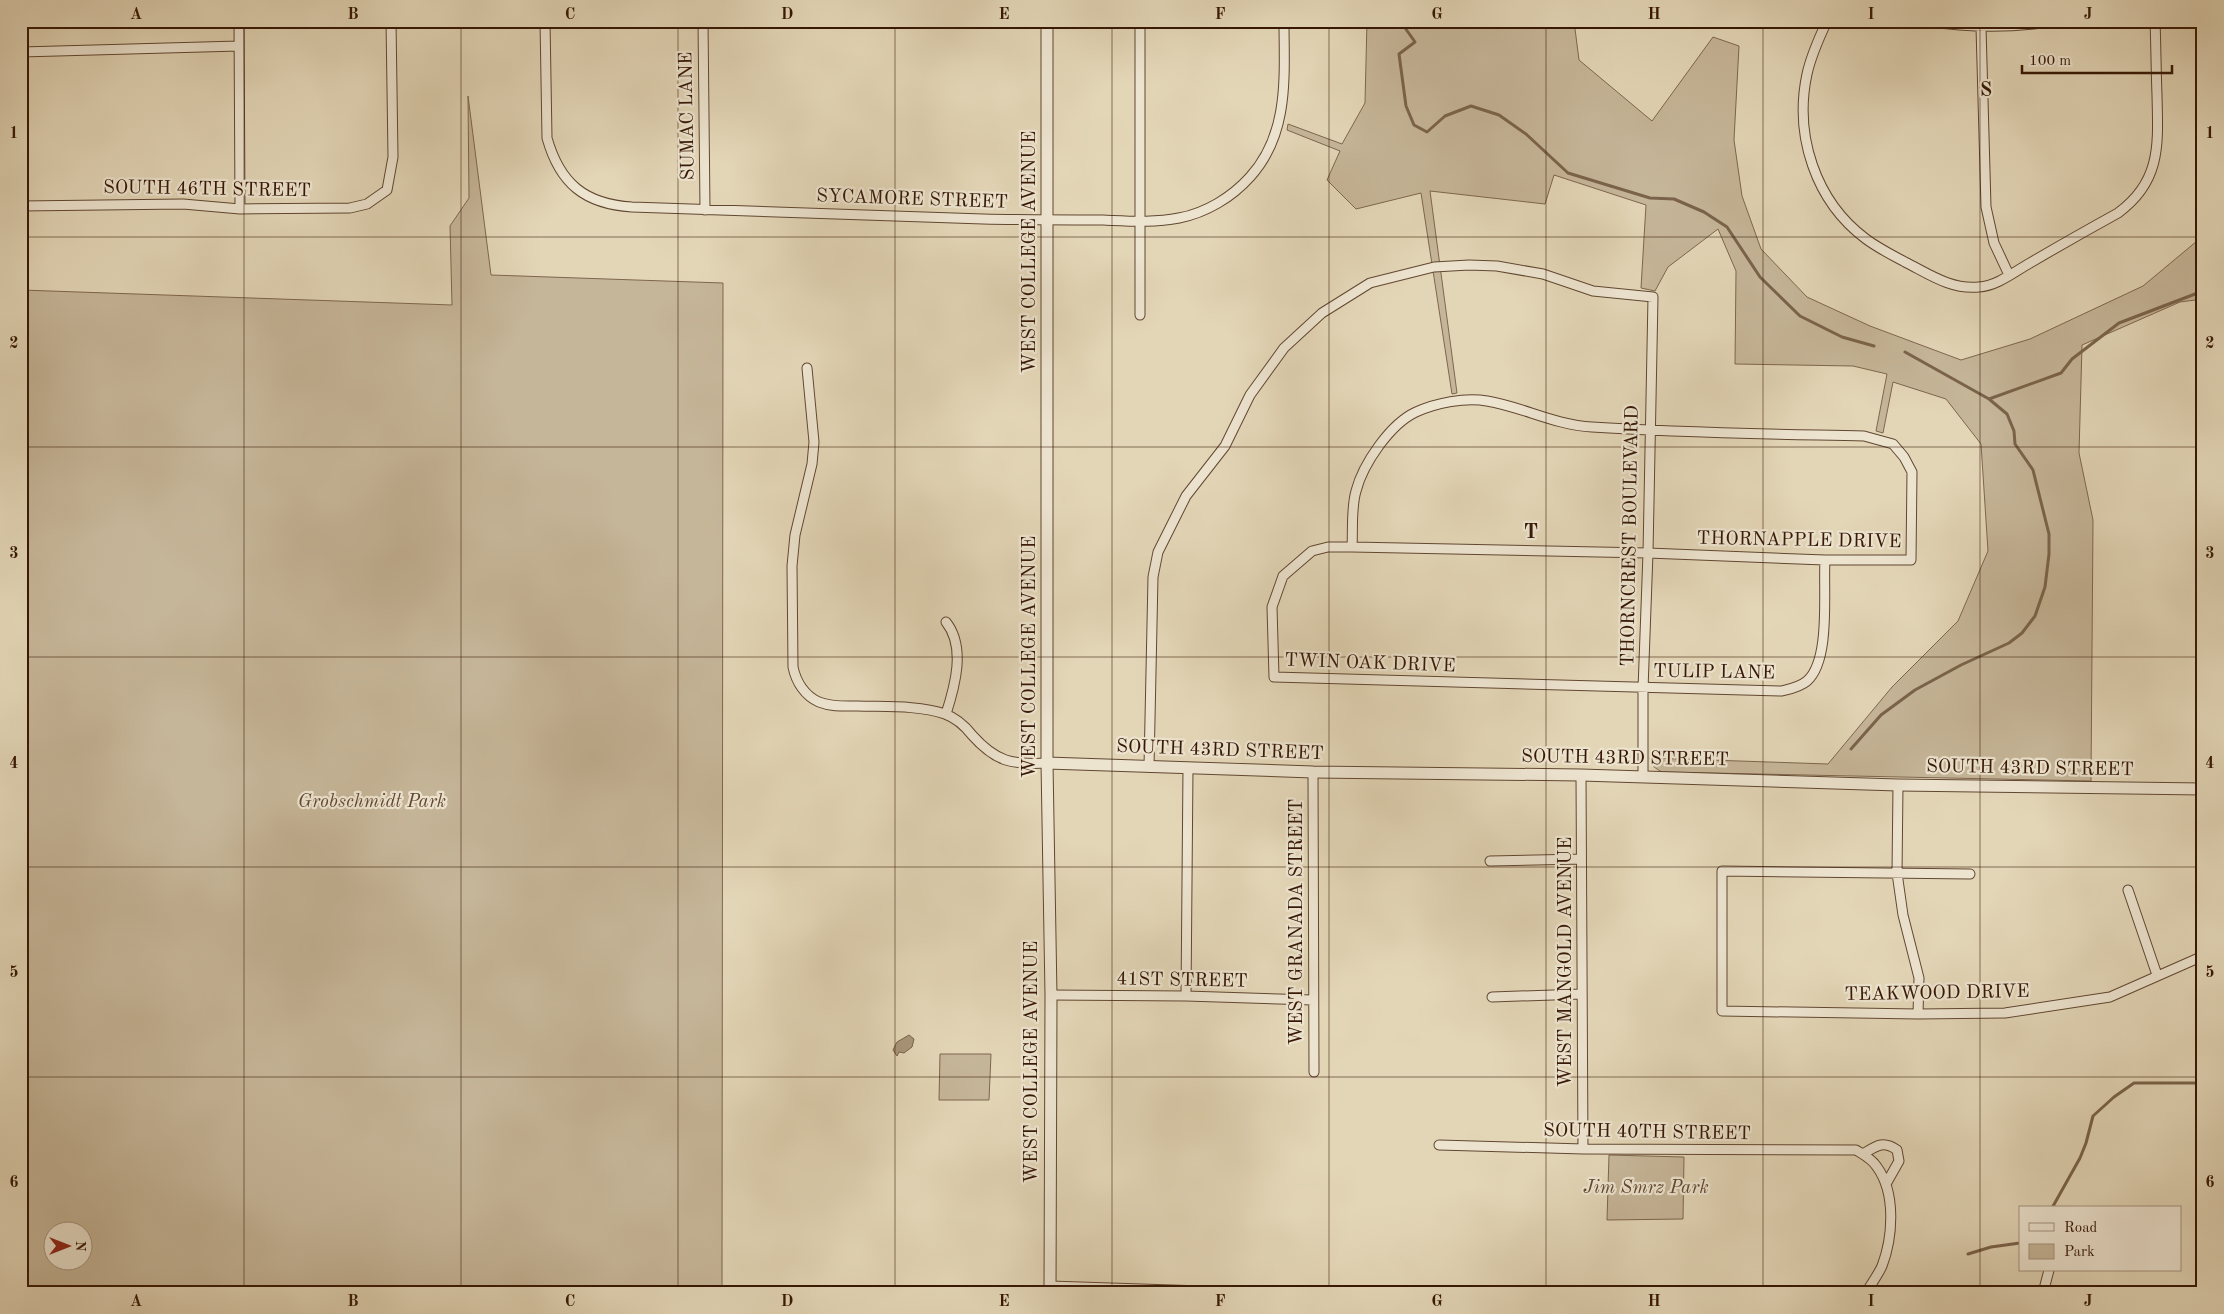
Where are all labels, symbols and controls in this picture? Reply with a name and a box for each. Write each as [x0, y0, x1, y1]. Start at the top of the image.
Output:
text: A [130, 7, 142, 23]
text: B [347, 7, 359, 23]
text: C [565, 7, 575, 23]
text: D [781, 7, 793, 23]
text: E [998, 7, 1010, 23]
text: F [1215, 7, 1226, 23]
text: G [1431, 7, 1443, 23]
text: H [1647, 7, 1661, 23]
text: I [1867, 7, 1875, 23]
text: J [2084, 7, 2093, 23]
scale bar [2022, 42, 2172, 74]
street label: SUMAC LANE [677, 51, 699, 181]
text: 100 m [2029, 54, 2071, 69]
district label: S [1980, 81, 1992, 101]
text: 1 [9, 126, 19, 142]
text: 1 [2205, 126, 2215, 142]
street label: WEST COLLEGE AVENUE [1021, 131, 1040, 373]
street label: SOUTH 46TH STREET [103, 179, 311, 201]
street label: SYCAMORE STREET [816, 187, 1008, 213]
text: 2 [9, 336, 19, 352]
text: 2 [2205, 336, 2215, 352]
street label: THORNCREST BOULEVARD [1619, 405, 1643, 667]
district label: T [1524, 523, 1538, 543]
street label: THORNAPPLE DRIVE [1697, 530, 1901, 552]
street label: WEST COLLEGE AVENUE [1021, 536, 1040, 778]
text: 3 [9, 546, 19, 562]
text: 3 [2205, 546, 2215, 562]
street label: TWIN OAK DRIVE [1284, 652, 1456, 676]
street label: TULIP LANE [1653, 662, 1775, 684]
street label: SOUTH 43RD STREET [1116, 738, 1324, 764]
street label: SOUTH 43RD STREET [1521, 748, 1729, 770]
text: 4 [9, 756, 19, 772]
text: 4 [2205, 756, 2215, 772]
street label: SOUTH 43RD STREET [1926, 758, 2134, 780]
park label: Grobschmidt Park [298, 793, 446, 812]
street label: WEST GRANADA STREET [1288, 799, 1307, 1045]
street label: WEST MANGOLD AVENUE [1557, 837, 1576, 1087]
street label: WEST COLLEGE AVENUE [1023, 941, 1042, 1183]
text: 5 [9, 965, 19, 981]
text: 5 [2205, 965, 2215, 981]
street label: 41ST STREET [1116, 970, 1248, 992]
street label: TEAKWOOD DRIVE [1844, 983, 2030, 1005]
street label: SOUTH 40TH STREET [1543, 1122, 1751, 1144]
text: 6 [9, 1175, 19, 1191]
text: 6 [2205, 1175, 2215, 1191]
park label: Jim Smrz Park [1583, 1179, 1709, 1198]
legend [2019, 1206, 2182, 1272]
text: Road [2064, 1221, 2098, 1236]
north arrow [42, 1222, 92, 1272]
text: N [73, 1241, 87, 1252]
text: Park [2064, 1245, 2095, 1260]
text: A [130, 1294, 142, 1310]
text: B [347, 1294, 359, 1310]
text: C [565, 1294, 575, 1310]
text: D [781, 1294, 793, 1310]
text: E [998, 1294, 1010, 1310]
text: F [1215, 1294, 1226, 1310]
text: G [1431, 1294, 1443, 1310]
text: H [1647, 1294, 1661, 1310]
text: I [1867, 1294, 1875, 1310]
text: J [2084, 1294, 2093, 1310]

